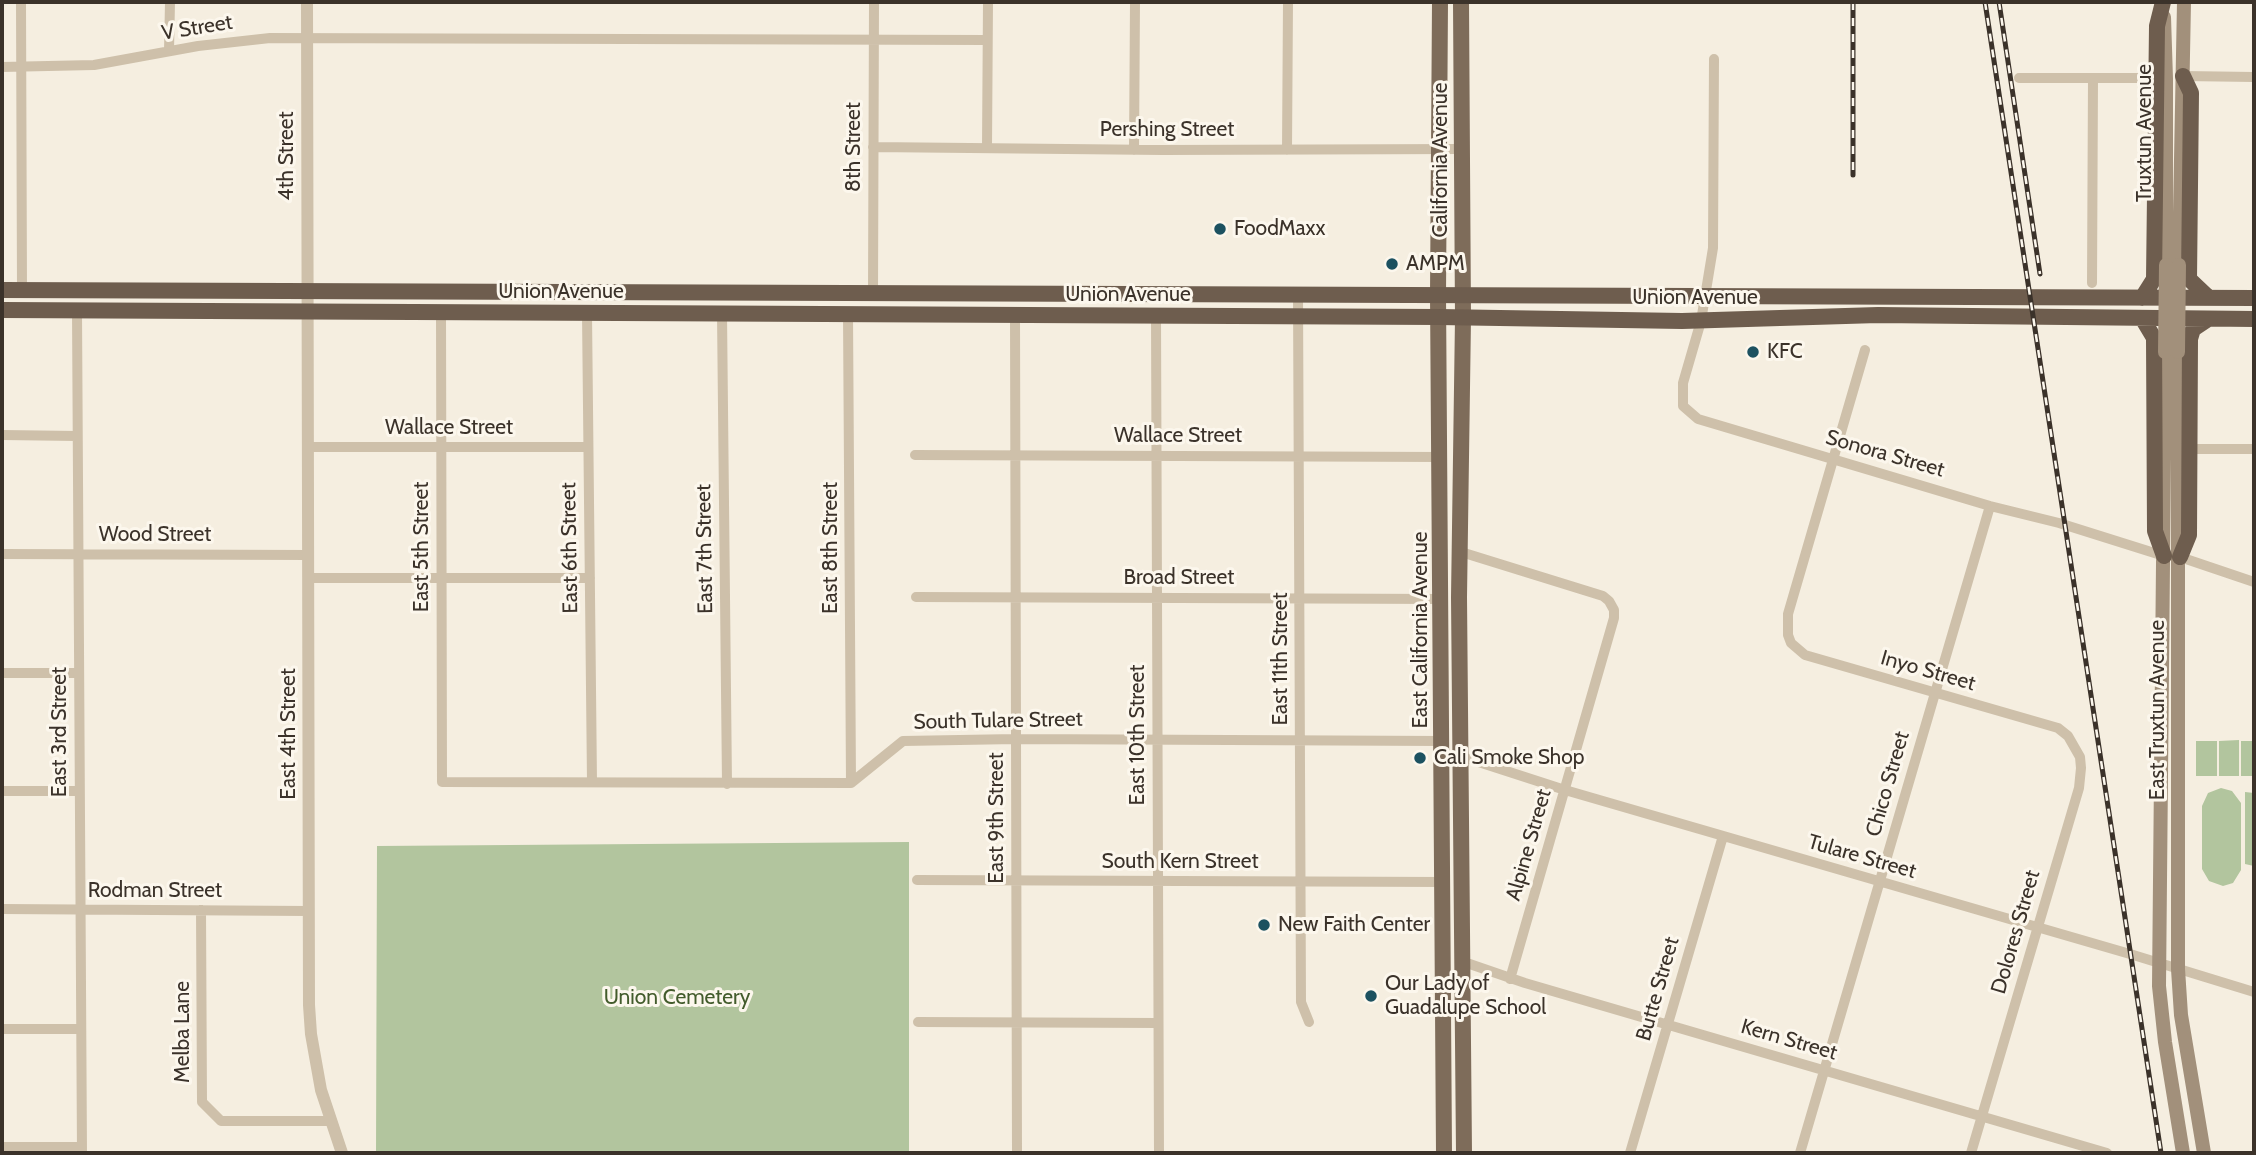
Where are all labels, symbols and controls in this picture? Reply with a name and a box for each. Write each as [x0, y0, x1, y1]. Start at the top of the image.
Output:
street label: V Street [160, 10, 234, 46]
street label: Truxtun Avenue [2132, 64, 2158, 202]
street label: California Avenue [1428, 83, 1454, 237]
street label: 8th Street [841, 102, 867, 192]
street label: 4th Street [274, 111, 300, 201]
street label: Pershing Street [1100, 117, 1234, 143]
place label: FoodMaxx [1234, 216, 1325, 242]
marker: FoodMaxx [1212, 221, 1228, 237]
place label: AMPM [1406, 251, 1465, 277]
marker: AMPM [1384, 256, 1400, 272]
street label: Union Avenue [498, 279, 624, 305]
street label: Union Avenue [1065, 282, 1191, 308]
street label: Union Avenue [1632, 285, 1758, 311]
place label: KFC [1767, 339, 1803, 365]
marker: KFC [1745, 344, 1761, 360]
street label: Wallace Street [385, 415, 513, 441]
street label: Wallace Street [1114, 423, 1242, 449]
street label: Sonora Street [1823, 425, 1947, 483]
street label: East 5th Street [409, 482, 435, 612]
street label: East 6th Street [556, 482, 584, 614]
street label: East 8th Street [818, 482, 844, 614]
street label: East 7th Street [691, 484, 719, 614]
street label: Wood Street [99, 522, 211, 548]
street label: East California Avenue [1408, 531, 1434, 729]
street label: Broad Street [1124, 565, 1234, 591]
street label: East 11th Street [1268, 592, 1294, 726]
street label: East Truxtun Avenue [2145, 620, 2171, 800]
street label: Inyo Street [1878, 645, 1978, 697]
street label: East 10th Street [1125, 665, 1151, 805]
street label: East 3rd Street [47, 667, 73, 797]
street label: East 4th Street [276, 668, 302, 800]
street label: South Tulare Street [913, 707, 1083, 735]
street label: Chico Street [1861, 728, 1915, 840]
place label: Cali Smoke Shop [1434, 745, 1584, 771]
marker: Cali Smoke Shop [1412, 750, 1428, 766]
street label: East 9th Street [984, 752, 1010, 884]
street label: Alpine Street [1501, 786, 1557, 904]
street label: Tulare Street [1805, 830, 1919, 884]
street label: South Kern Street [1102, 849, 1258, 875]
street label: Dolores Street [1986, 867, 2046, 997]
street label: Rodman Street [88, 878, 222, 904]
place label: New Faith Center [1278, 912, 1430, 938]
marker: New Faith Center [1256, 917, 1272, 933]
street label: Butte Street [1631, 934, 1685, 1044]
place label: Our Lady of Guadalupe School [1385, 971, 1546, 1021]
street label: Melba Lane [170, 981, 196, 1083]
park label: Union Cemetery [604, 985, 750, 1011]
marker: Our Lady of Guadalupe School [1363, 988, 1379, 1004]
street label: Kern Street [1738, 1014, 1840, 1066]

